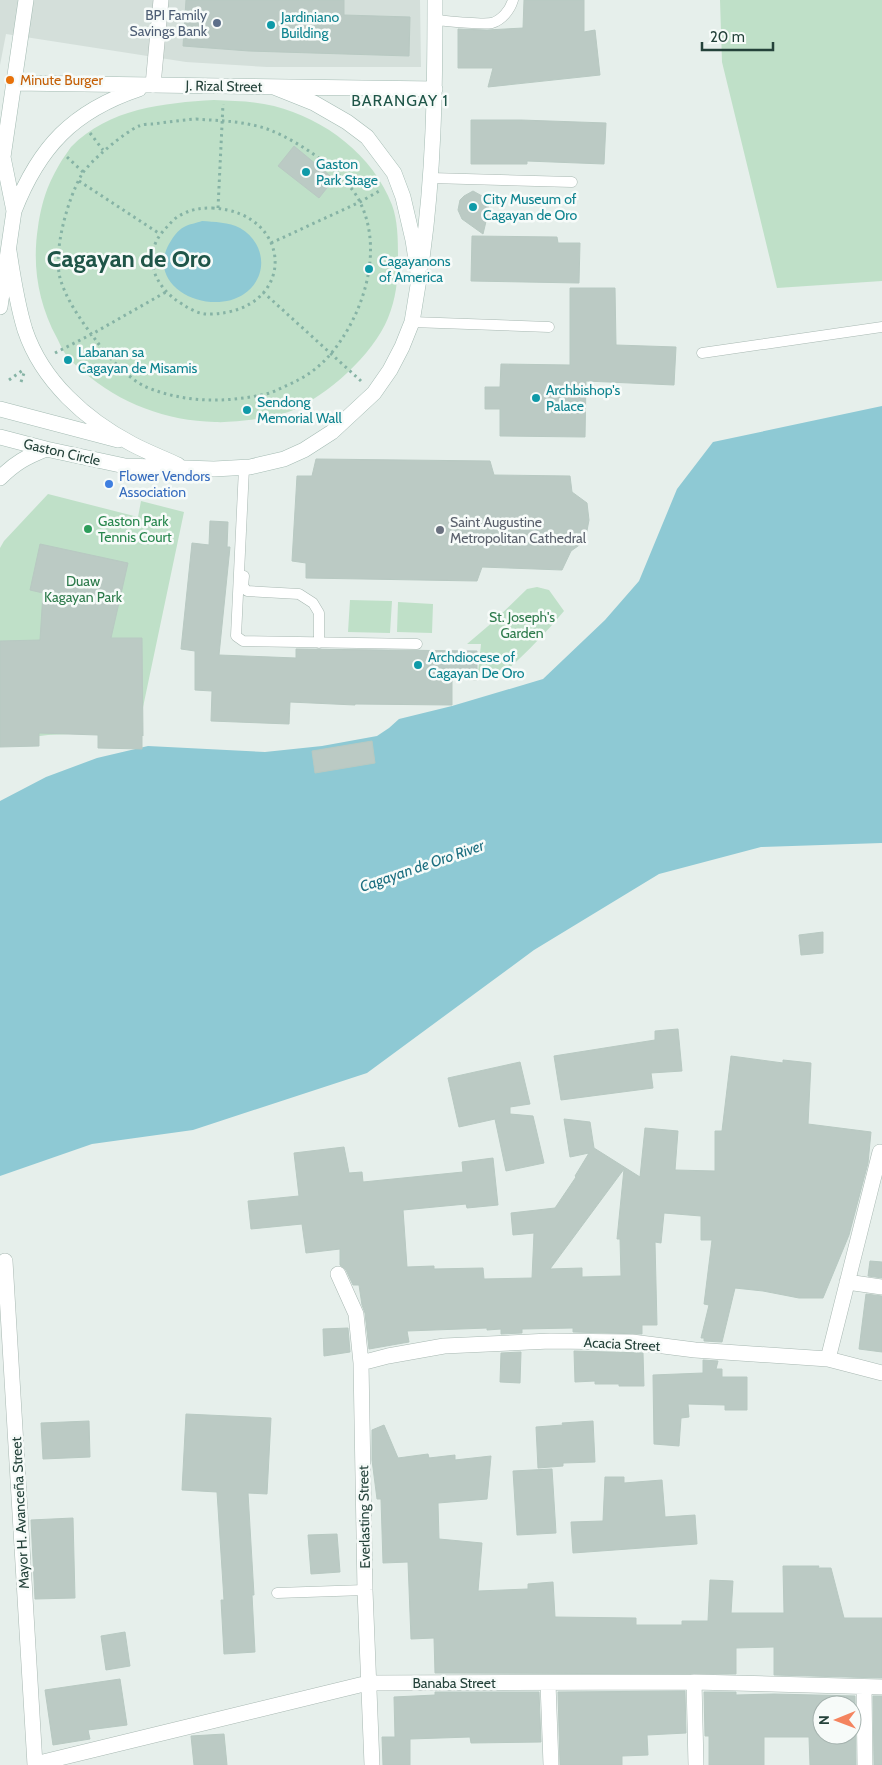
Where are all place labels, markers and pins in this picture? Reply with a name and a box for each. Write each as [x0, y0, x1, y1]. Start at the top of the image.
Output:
place label: BPI Family Savings Bank [130, 6, 208, 40]
place label: Jardiniano Building [280, 8, 339, 42]
marker: BPI Family Savings Bank [211, 17, 223, 29]
marker: Jardiniano Building [265, 19, 277, 31]
place label: Minute Burger [20, 71, 103, 89]
marker: Minute Burger [4, 74, 16, 86]
place label: Gaston Park Stage [316, 155, 378, 189]
marker: Gaston Park Stage [300, 166, 312, 178]
place label: City Museum of Cagayan de Oro [483, 190, 577, 224]
marker: City Museum of Cagayan de Oro [467, 201, 479, 213]
place label: Cagayanons of America [379, 252, 451, 286]
marker: Cagayanons of America [363, 263, 375, 275]
place label: Labanan sa Cagayan de Misamis [78, 343, 197, 377]
marker: Labanan sa Cagayan de Misamis [62, 354, 74, 366]
place label: Archbishop's Palace [546, 381, 620, 415]
marker: Archbishop's Palace [530, 392, 542, 404]
place label: Sendong Memorial Wall [257, 393, 343, 427]
marker: Sendong Memorial Wall [241, 404, 253, 416]
place label: Flower Vendors Association [119, 467, 211, 501]
marker: Flower Vendors Association [103, 478, 115, 490]
place label: Gaston Park Tennis Court [98, 512, 172, 546]
place label: Saint Augustine Metropolitan Cathedral [450, 513, 587, 547]
marker: Gaston Park Tennis Court [82, 523, 94, 535]
marker: Saint Augustine Metropolitan Cathedral [434, 524, 446, 536]
place label: Archdiocese of Cagayan De Oro [428, 648, 525, 682]
marker: Archdiocese of Cagayan De Oro [412, 659, 424, 671]

